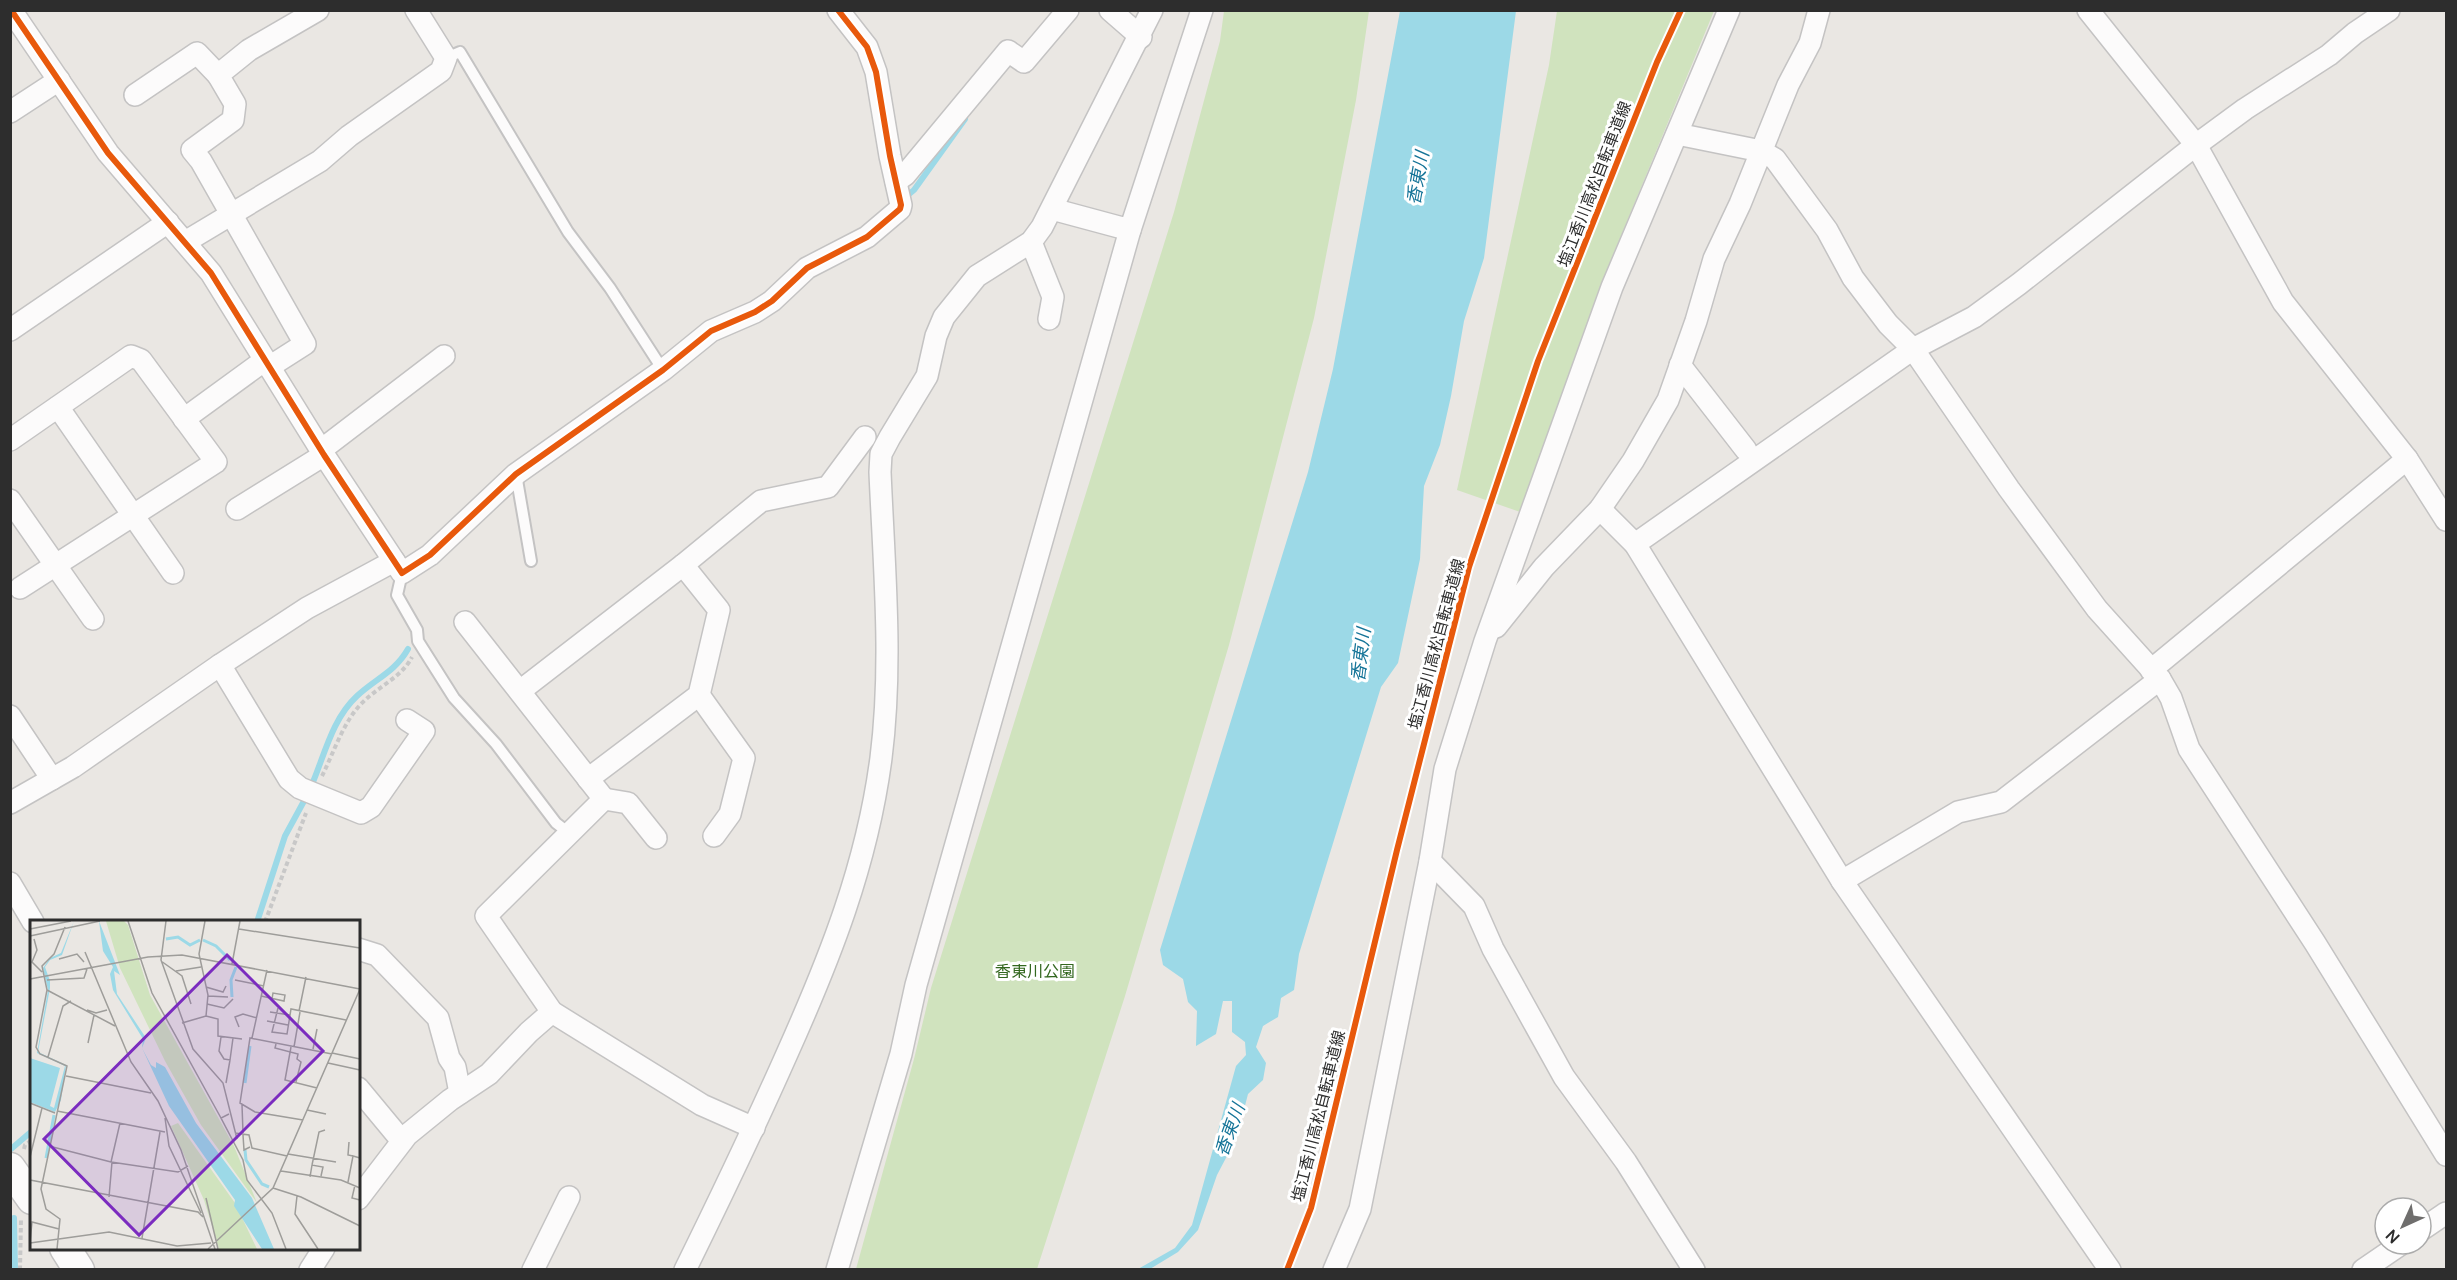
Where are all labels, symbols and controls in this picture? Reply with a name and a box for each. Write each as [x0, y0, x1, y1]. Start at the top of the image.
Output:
street label: 塩江香川高松自転車道線 [1552, 98, 1636, 270]
water label: 香東川 [1401, 147, 1434, 206]
street label: 塩江香川高松自転車道線 [1403, 556, 1469, 732]
water label: 香東川 [1345, 625, 1375, 683]
inset map [30, 920, 360, 1250]
park label: 香東川公園 [995, 960, 1075, 982]
street label: 塩江香川高松自転車道線 [1286, 1028, 1350, 1204]
water label: 香東川 [1209, 1098, 1250, 1159]
north arrow [2373, 1196, 2433, 1256]
text: N [2381, 1225, 2404, 1248]

